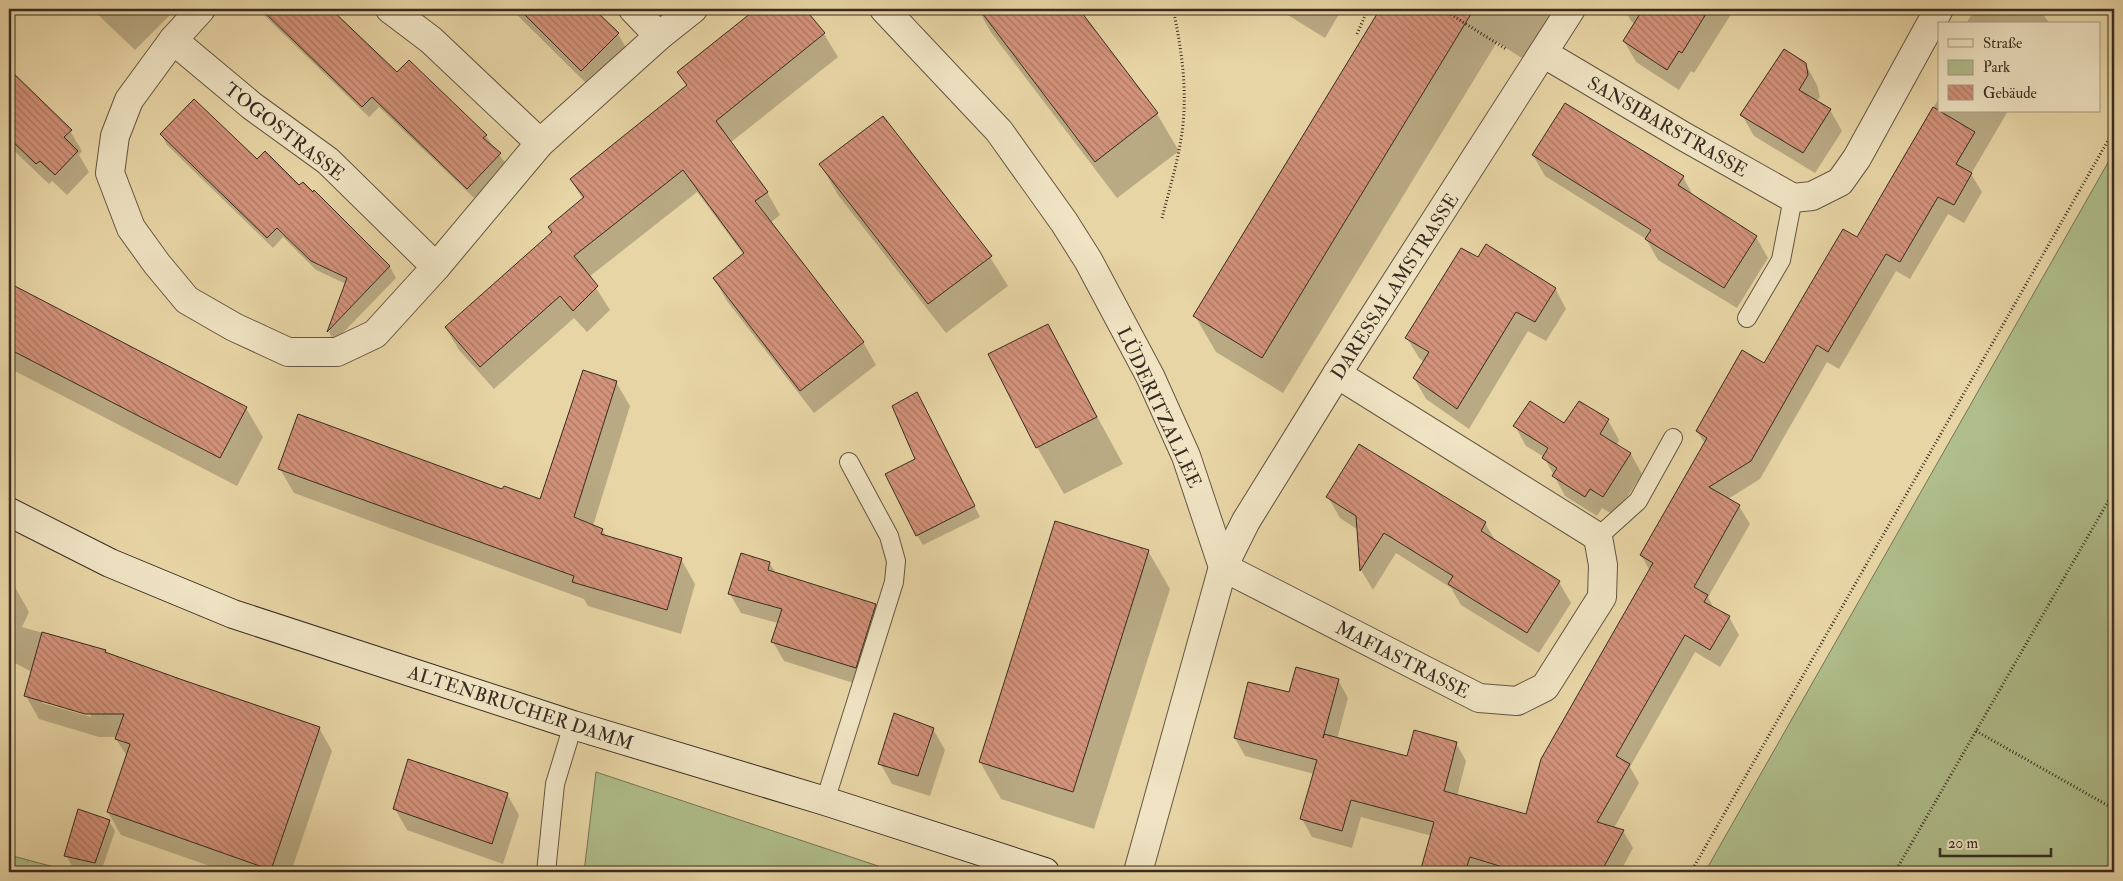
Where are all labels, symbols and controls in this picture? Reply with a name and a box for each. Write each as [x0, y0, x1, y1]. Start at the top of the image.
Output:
legend [1938, 22, 2100, 112]
text: Straße [1983, 34, 2022, 53]
text: Park [1983, 58, 2010, 77]
street label: SANSIBARSTRASSE [1583, 71, 1752, 183]
street label: TOGOSTRASSE [219, 77, 350, 186]
text: Gebäude [1983, 84, 2037, 103]
street label: DARESSALAMSTRASSE [1326, 189, 1464, 384]
street label: LÜDERITZALLEE [1111, 323, 1207, 492]
street label: MAFIASTRASSE [1331, 616, 1474, 704]
street label: ALTENBRUCHER DAMM [404, 660, 636, 756]
scale bar [1940, 826, 2052, 858]
text: 20 m [1948, 834, 1978, 853]

